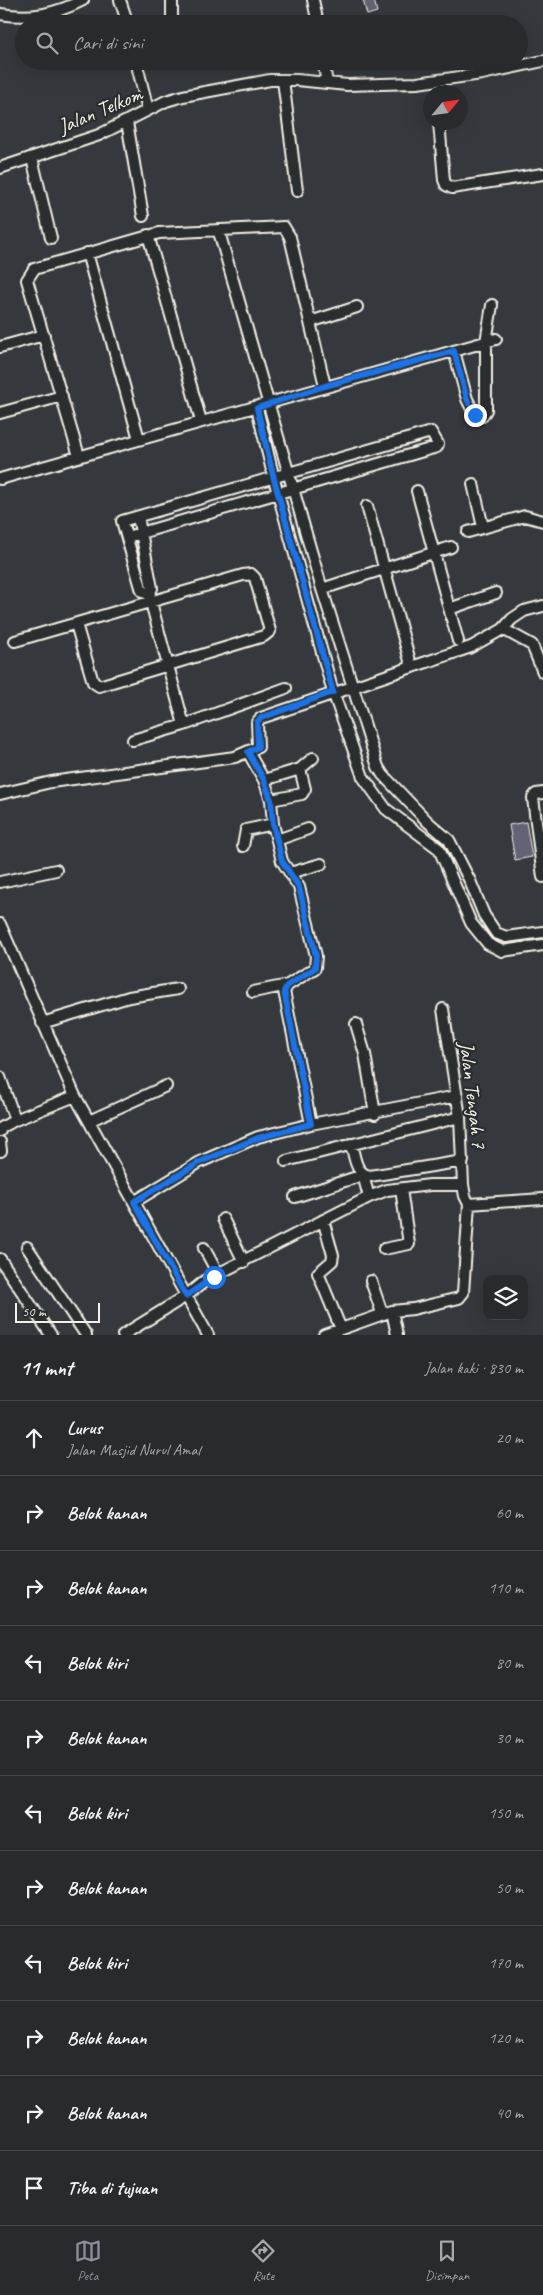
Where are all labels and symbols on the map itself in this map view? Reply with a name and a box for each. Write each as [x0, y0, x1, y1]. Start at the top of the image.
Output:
street label: Jalan Telkom [53, 80, 147, 140]
north arrow [423, 85, 468, 130]
route end [464, 404, 487, 427]
street label: Jalan Tengah 7 [453, 1039, 493, 1151]
route start [203, 1266, 226, 1289]
scale bar [15, 1300, 100, 1323]

